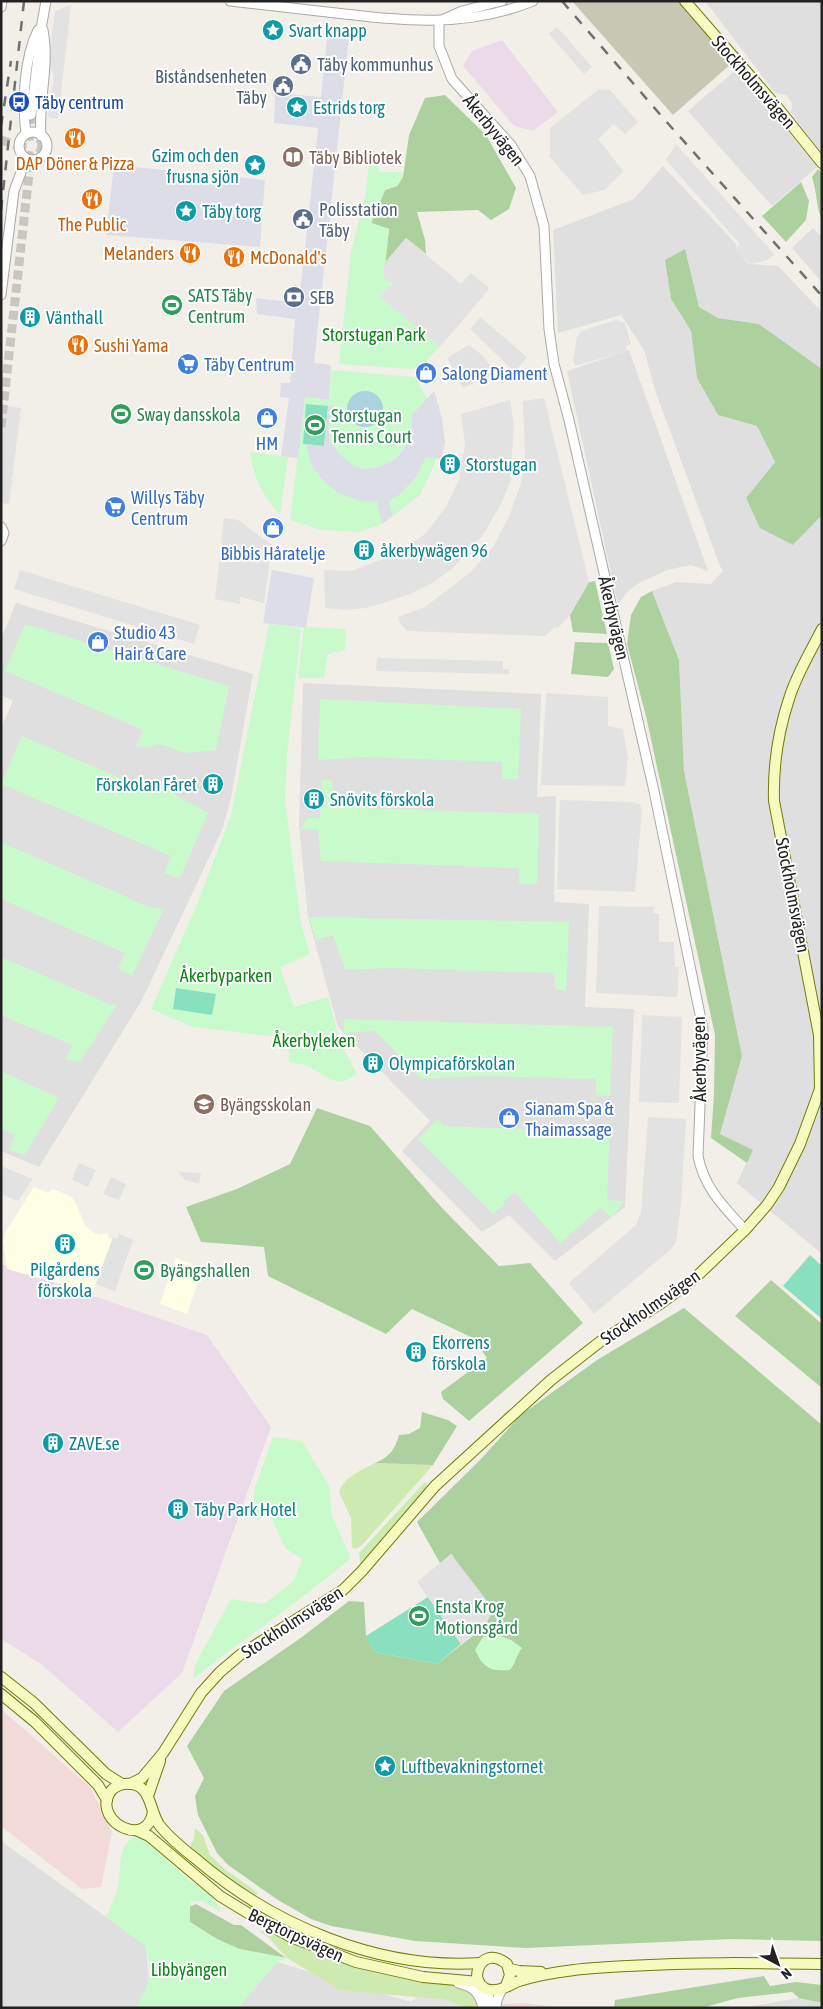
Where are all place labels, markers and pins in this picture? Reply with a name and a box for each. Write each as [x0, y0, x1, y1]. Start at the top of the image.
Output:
place icon: Svart knapp [261, 18, 285, 42]
place label: Svart knapp [289, 20, 367, 41]
public building icon: Täby kommunhus [289, 52, 313, 76]
place label: Täby kommunhus [317, 54, 433, 75]
place label: Biståndsenheten Täby [155, 66, 267, 108]
public building icon: Biståndsenheten Täby [271, 74, 295, 98]
bus stop icon: Täby centrum [7, 90, 31, 114]
place label: Täby centrum [35, 92, 124, 113]
place icon: Estrids torg [285, 95, 309, 119]
place label: Estrids torg [313, 97, 385, 118]
restaurant icon: DAP Döner & Pizza [63, 126, 87, 150]
place label: Gzim och den frusna sjön [152, 145, 239, 187]
library icon: Täby Bibliotek [281, 145, 305, 169]
place label: Täby Bibliotek [309, 147, 402, 168]
place label: DAP Döner & Pizza [15, 153, 135, 174]
place icon: Gzim och den frusna sjön [243, 153, 267, 177]
restaurant icon: The Public [80, 187, 104, 211]
place icon: Täby torg [174, 199, 198, 223]
place label: Polisstation Täby [319, 199, 398, 241]
place label: Täby torg [202, 201, 261, 222]
public building icon: Polisstation Täby [291, 207, 315, 231]
place label: The Public [58, 214, 127, 235]
restaurant icon: Melanders [178, 241, 202, 265]
place label: Melanders [104, 243, 174, 264]
restaurant icon: McDonald's [222, 245, 246, 269]
place label: McDonald's [250, 247, 327, 268]
place label: SATS Täby Centrum [188, 285, 252, 327]
bank icon: SEB [282, 285, 306, 309]
place label: SEB [310, 287, 334, 308]
sports icon: SATS Täby Centrum [160, 293, 184, 317]
building icon: Vänthall [18, 305, 42, 329]
place label: Vänthall [46, 307, 103, 328]
restaurant icon: Sushi Yama [66, 333, 90, 357]
place label: Sushi Yama [94, 335, 169, 356]
supermarket icon: Täby Centrum [176, 352, 200, 376]
place label: Täby Centrum [204, 354, 294, 375]
shop icon: Salong Diament [414, 361, 438, 385]
place label: Salong Diament [442, 363, 548, 384]
sports icon: Sway dansskola [109, 402, 133, 426]
place label: Sway dansskola [137, 404, 241, 425]
place label: Storstugan Tennis Court [331, 405, 412, 447]
shop icon: HM [255, 406, 279, 430]
sports icon: Storstugan Tennis Court [303, 413, 327, 437]
place label: HM [256, 433, 278, 454]
building icon: Storstugan [438, 452, 462, 476]
place label: Storstugan [466, 454, 537, 475]
place label: Willys Täby Centrum [131, 487, 205, 529]
supermarket icon: Willys Täby Centrum [103, 495, 127, 519]
shop icon: Bibbis Håratelje [261, 516, 285, 540]
building icon: åkerbywägen 96 [352, 538, 376, 562]
place label: åkerbywägen 96 [380, 540, 488, 561]
place label: Bibbis Håratelje [220, 543, 326, 564]
place label: Studio 43 Hair & Care [114, 622, 187, 664]
shop icon: Studio 43 Hair & Care [86, 630, 110, 654]
building icon: Förskolan Fåret [201, 772, 225, 796]
place label: Förskolan Fåret [96, 774, 197, 795]
building icon: Snövits förskola [302, 787, 326, 811]
place label: Snövits förskola [330, 789, 434, 810]
building icon: Olympicaförskolan [361, 1051, 385, 1075]
place label: Olympicaförskolan [389, 1053, 515, 1074]
school or university icon: Byängsskolan [192, 1092, 216, 1116]
place label: Byängsskolan [220, 1094, 311, 1115]
place label: Sianam Spa & Thaimassage [525, 1098, 615, 1140]
shop icon: Sianam Spa & Thaimassage [497, 1106, 521, 1130]
building icon: Pilgårdens förskola [53, 1232, 77, 1256]
sports icon: Byängshallen [132, 1258, 156, 1282]
place label: Pilgårdens förskola [30, 1259, 100, 1301]
place label: Byängshallen [160, 1260, 250, 1281]
place label: Ekorrens förskola [432, 1332, 490, 1374]
building icon: Ekorrens förskola [404, 1340, 428, 1364]
building icon: ZAVE.se [41, 1431, 65, 1455]
place label: ZAVE.se [69, 1433, 120, 1454]
building icon: Täby Park Hotel [166, 1497, 190, 1521]
place label: Täby Park Hotel [194, 1499, 297, 1520]
place label: Ensta Krog Motionsgård [435, 1596, 518, 1638]
sports icon: Ensta Krog Motionsgård [407, 1604, 431, 1628]
place icon: Luftbevakningstornet [373, 1754, 397, 1778]
place label: Luftbevakningstornet [401, 1756, 543, 1777]

